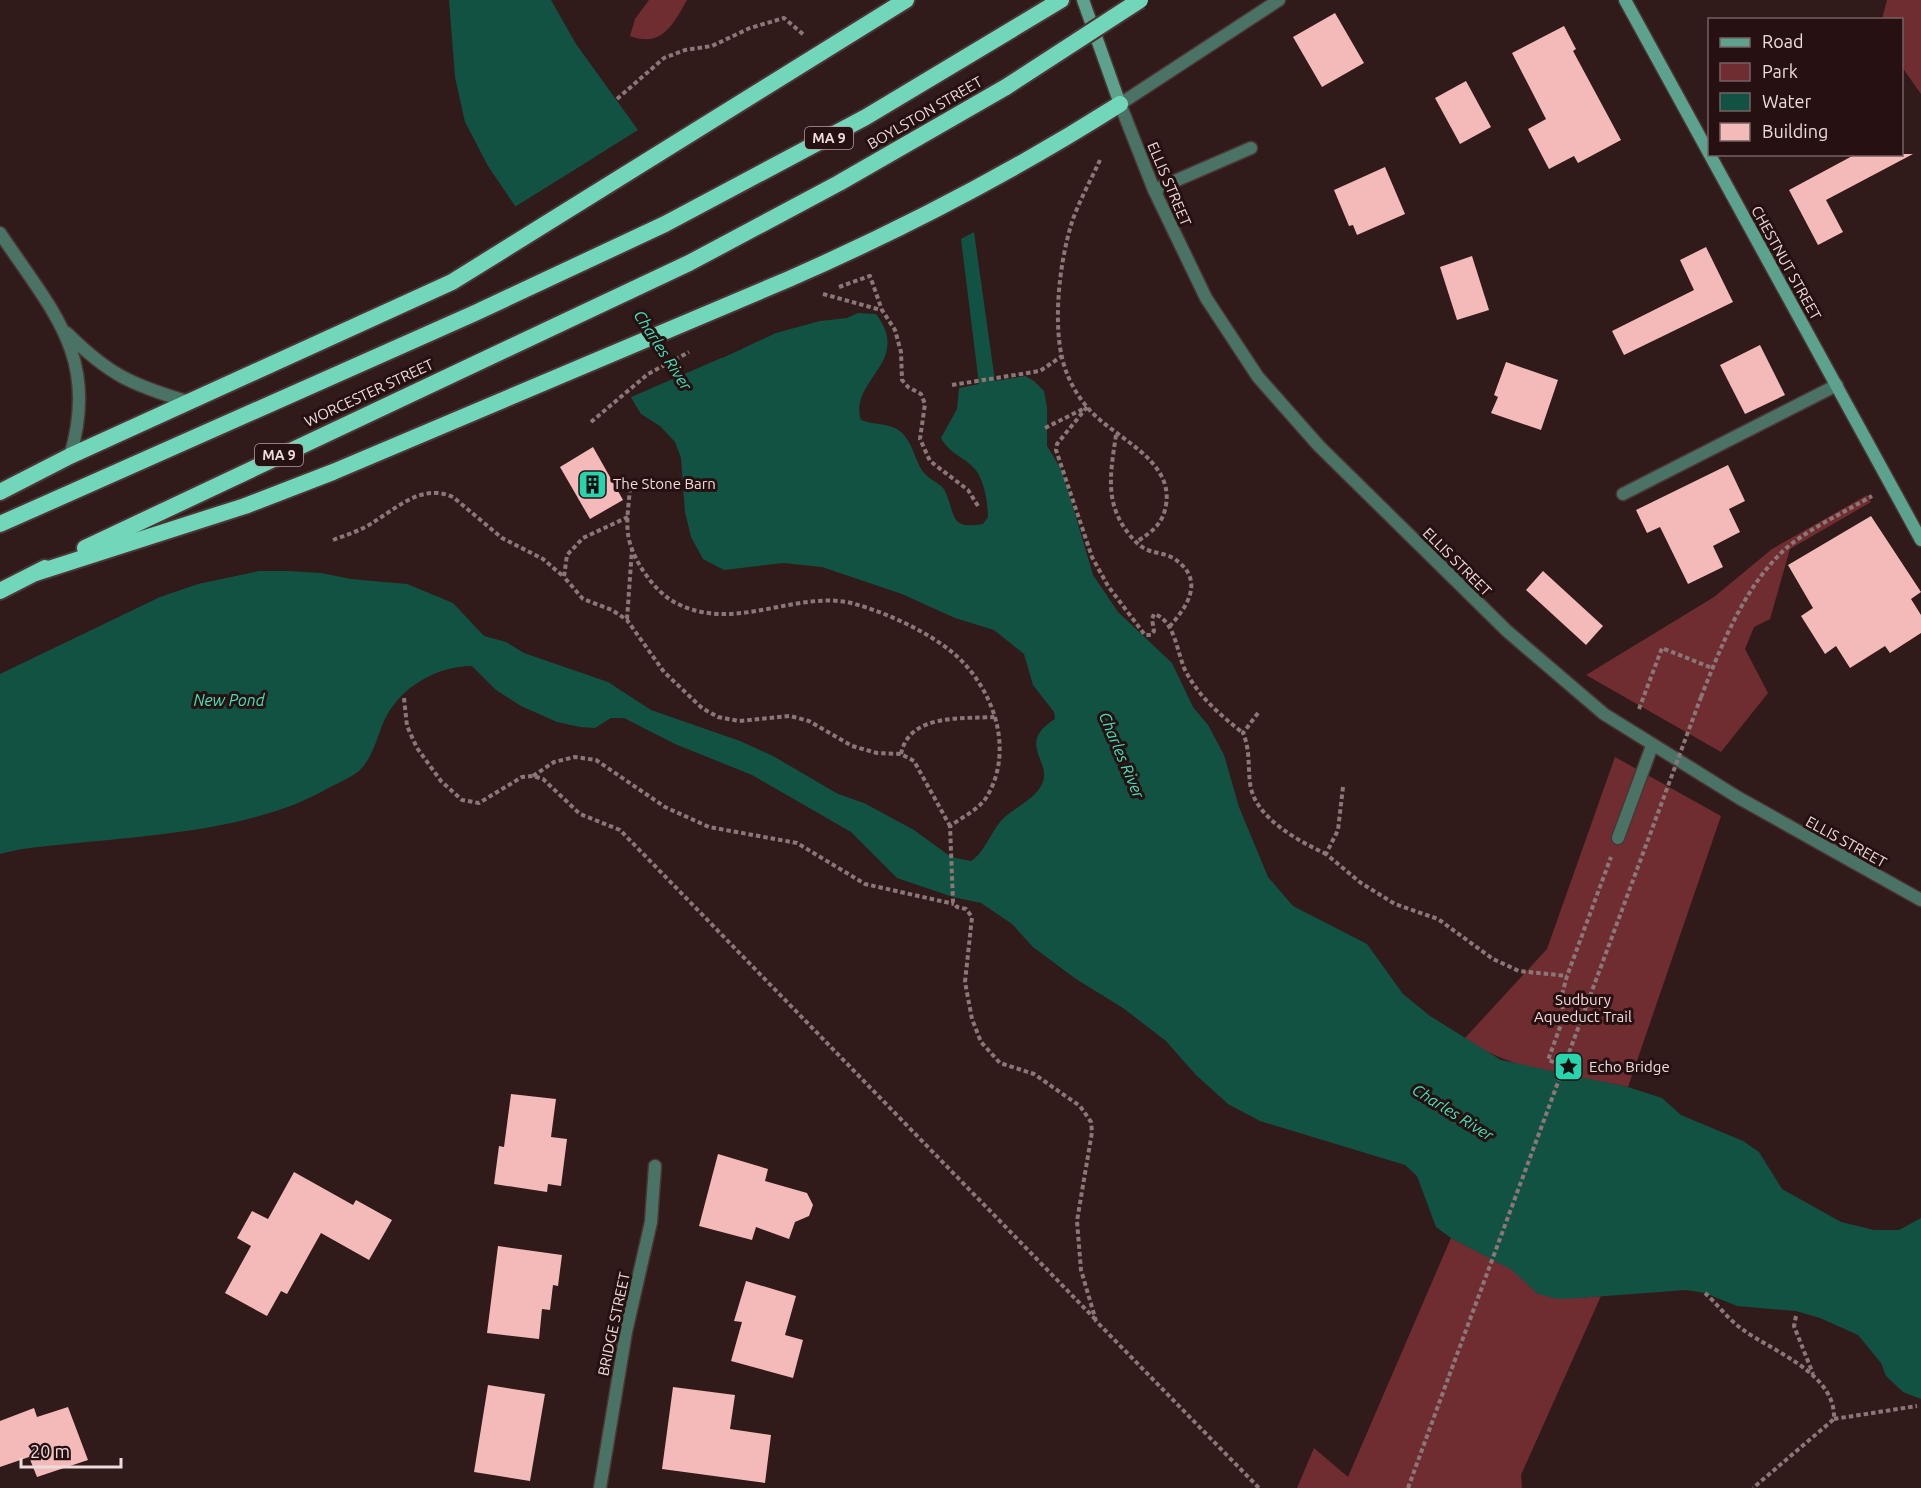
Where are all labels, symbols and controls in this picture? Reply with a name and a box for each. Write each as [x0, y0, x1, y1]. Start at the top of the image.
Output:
legend [1708, 18, 1903, 156]
text: Road [1762, 31, 1804, 51]
text: Park [1762, 61, 1798, 81]
street label: BOYLSTON STREET [864, 72, 986, 152]
text: Water [1762, 91, 1812, 111]
text: Building [1762, 121, 1828, 141]
road number: MA 9 [805, 127, 853, 149]
street label: ELLIS STREET [1144, 139, 1195, 229]
street label: CHESTNUT STREET [1748, 203, 1825, 323]
water label: Charles River [630, 306, 696, 394]
street label: WORCESTER STREET [302, 355, 437, 430]
road number: MA 9 [255, 444, 303, 466]
building icon: The Stone Barn [576, 468, 608, 500]
place label: The Stone Barn [613, 475, 716, 492]
street label: ELLIS STREET [1420, 524, 1495, 600]
water label: New Pond [193, 691, 266, 709]
water label: Charles River [1096, 709, 1149, 802]
street label: ELLIS STREET [1803, 812, 1890, 871]
park label: Sudbury Aqueduct Trail [1534, 991, 1632, 1025]
place icon: Echo Bridge [1552, 1051, 1584, 1083]
place label: Echo Bridge [1589, 1058, 1670, 1075]
water label: Charles River [1409, 1080, 1498, 1144]
street label: BRIDGE STREET [594, 1270, 633, 1377]
scale bar [21, 1431, 122, 1469]
text: 20 m [30, 1441, 70, 1461]

